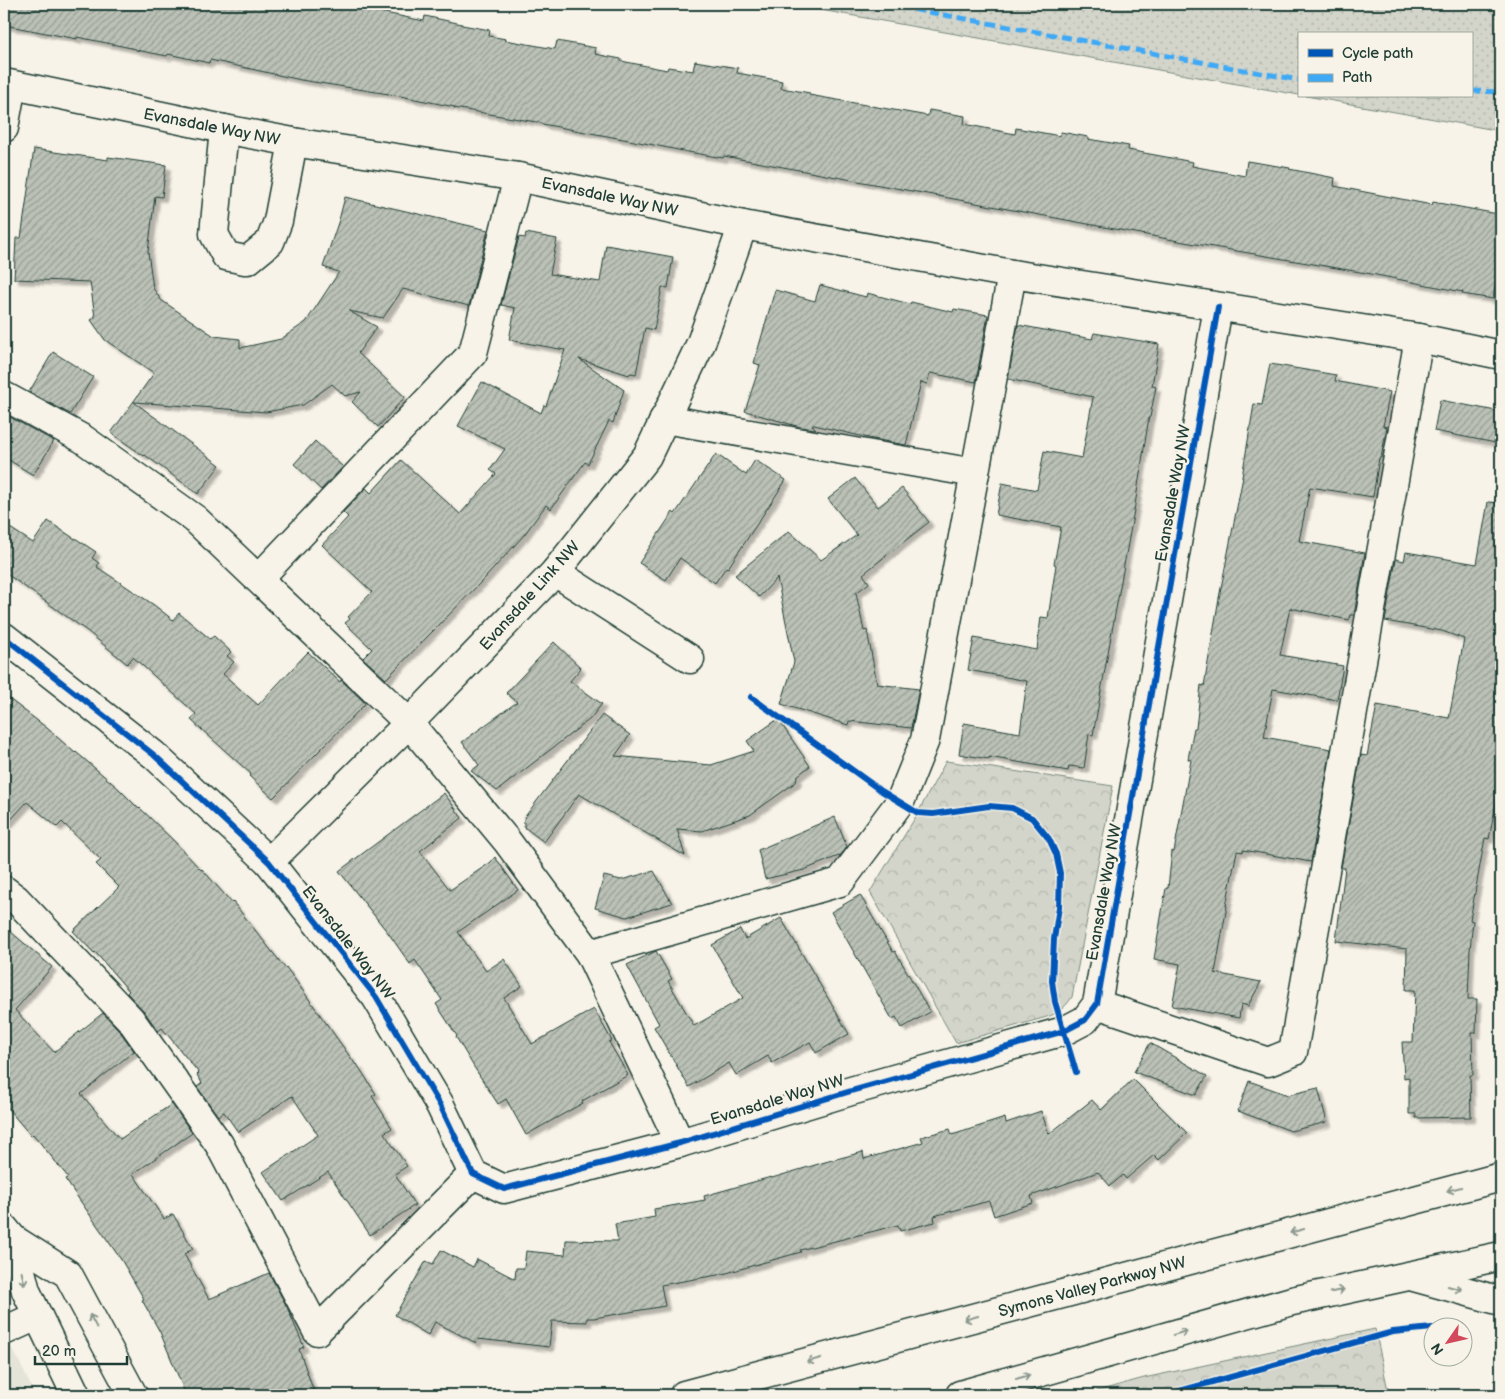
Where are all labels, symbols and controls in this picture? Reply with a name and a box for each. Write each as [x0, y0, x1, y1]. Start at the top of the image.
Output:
legend [1298, 32, 1472, 98]
text: Cycle path [1342, 44, 1413, 63]
text: Path [1342, 68, 1372, 87]
street label: Evansdale Way NW [142, 105, 282, 150]
street label: Evansdale Way NW [540, 174, 680, 221]
street label: Evansdale Way NW [1152, 423, 1195, 563]
street label: Evansdale Link NW [476, 537, 584, 655]
street label: Evansdale Way NW [1083, 822, 1126, 962]
street label: Evansdale Way NW [298, 882, 398, 1004]
street label: Evansdale Way NW [708, 1071, 847, 1130]
one-way arrow [1447, 1185, 1463, 1194]
one-way arrow [1290, 1227, 1306, 1236]
street label: Symons Valley Parkway NW [996, 1253, 1189, 1322]
one-way arrow [18, 1270, 28, 1286]
one-way arrow [1447, 1284, 1463, 1294]
one-way arrow [1328, 1286, 1344, 1295]
one-way arrow [964, 1314, 980, 1324]
one-way arrow [88, 1315, 98, 1329]
north arrow [1422, 1316, 1472, 1366]
one-way arrow [1171, 1327, 1187, 1337]
scale bar [35, 1334, 128, 1366]
text: N [1428, 1340, 1448, 1358]
text: 20 m [42, 1342, 76, 1361]
one-way arrow [807, 1356, 823, 1366]
one-way arrow [1015, 1372, 1031, 1382]

